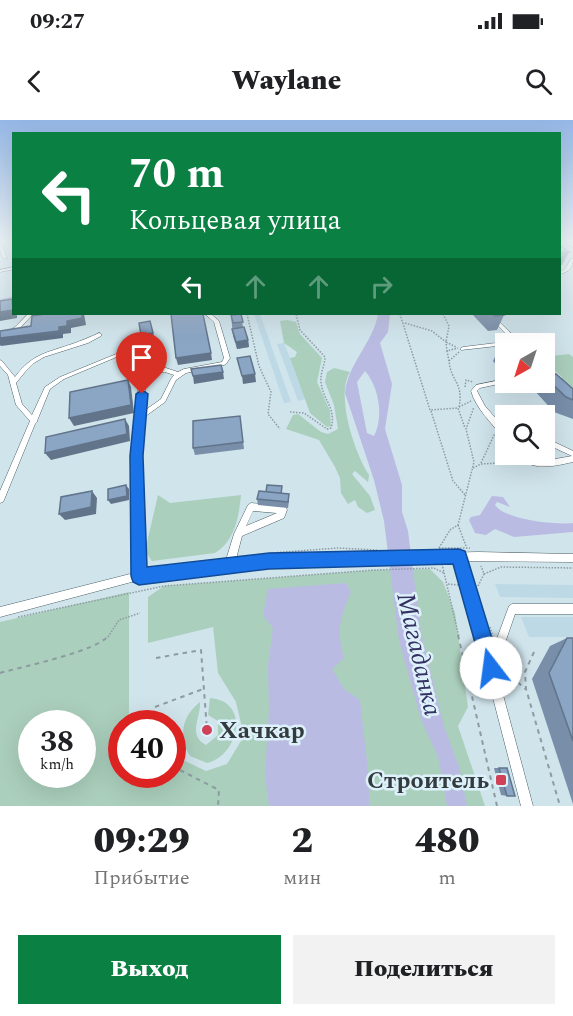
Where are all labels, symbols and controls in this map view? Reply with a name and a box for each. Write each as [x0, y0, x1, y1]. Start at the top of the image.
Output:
text: 09:27 [30, 5, 85, 38]
text: Waylane [232, 60, 341, 102]
icon: back [18, 65, 51, 98]
icon: search [522, 65, 555, 98]
text: 70 m [129, 143, 224, 206]
icon: left [30, 156, 108, 234]
text: Кольцевая улица [129, 200, 341, 242]
icon: left [176, 270, 209, 303]
icon: ahead [239, 270, 272, 303]
icon: ahead [302, 270, 335, 303]
icon: right [365, 270, 398, 303]
pin [116, 332, 167, 394]
north arrow [495, 333, 555, 393]
map controls [495, 333, 555, 465]
icon: arrive [125, 341, 158, 374]
button: search [495, 405, 555, 465]
water label: Магаданка [385, 589, 453, 720]
position arrow [459, 636, 523, 700]
speed limit sign: 40 [108, 710, 186, 788]
place label: Хачкар [219, 713, 305, 749]
text: 38 [40, 719, 74, 765]
marker: Хачкар [200, 723, 214, 737]
text: km/h [40, 753, 74, 776]
place label: Строитель [367, 763, 489, 799]
marker: Строитель [494, 773, 508, 787]
text: 09:29 [93, 814, 190, 869]
text: 2 [292, 814, 313, 869]
text: 480 [415, 814, 480, 869]
text: Прибытие [94, 863, 190, 893]
text: мин [283, 863, 321, 893]
text: m [439, 863, 456, 893]
button: Выход [18, 935, 281, 1004]
button: Поделиться [293, 935, 555, 1004]

